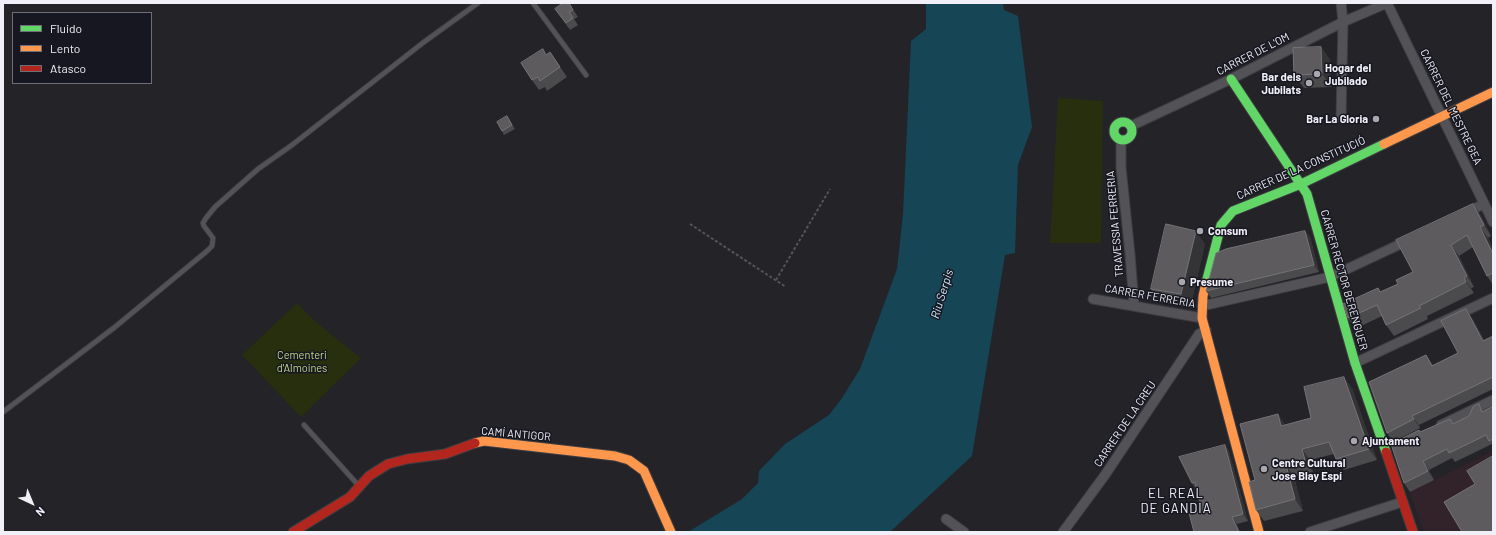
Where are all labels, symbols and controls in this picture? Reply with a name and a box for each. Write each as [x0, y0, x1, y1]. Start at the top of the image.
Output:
legend [12, 12, 152, 84]
text: Fluido [50, 21, 82, 35]
street label: CARRER DE L'OM [1214, 30, 1292, 78]
text: Lento [50, 41, 80, 55]
street label: CARRER DEL MESTRE GEA [1417, 47, 1485, 167]
text: Atasco [50, 61, 86, 75]
place label: Hogar del Jubilado [1325, 61, 1371, 87]
marker: Hogar del Jubilado [1312, 69, 1322, 79]
place label: Bar dels Jubilats [1261, 70, 1301, 96]
marker: Bar dels Jubilats [1304, 78, 1314, 88]
place label: Bar La Gloria [1306, 112, 1368, 126]
marker: Bar La Gloria [1371, 114, 1381, 124]
street label: CARRER DE LA CONSTITUCIÓ [1235, 134, 1367, 202]
street label: TRAVESSIA FERRERIA [1104, 170, 1126, 278]
street label: CARRER RECTOR BERENGUER [1318, 208, 1370, 352]
place label: Consum [1208, 224, 1248, 238]
marker: Consum [1195, 226, 1205, 236]
water label: Riu Serpis [928, 268, 956, 320]
place label: Presume [1190, 275, 1233, 289]
marker: Presume [1177, 277, 1187, 287]
street label: CARRER FERRERIA [1104, 282, 1196, 310]
park label: Cementeri d'Almoines [277, 348, 327, 374]
street label: CARRER DE LA CREU [1091, 379, 1159, 469]
street label: CAMÍ ANTIGOR [481, 424, 551, 444]
place label: Ajuntament [1362, 434, 1420, 448]
marker: Ajuntament [1349, 436, 1359, 446]
place label: Centre Cultural Jose Blay Espí [1272, 456, 1345, 482]
marker: Centre Cultural Jose Blay Espí [1259, 464, 1269, 474]
north arrow [12, 483, 52, 523]
district label: EL REAL DE GANDIA [1140, 486, 1212, 517]
text: N [34, 505, 48, 519]

